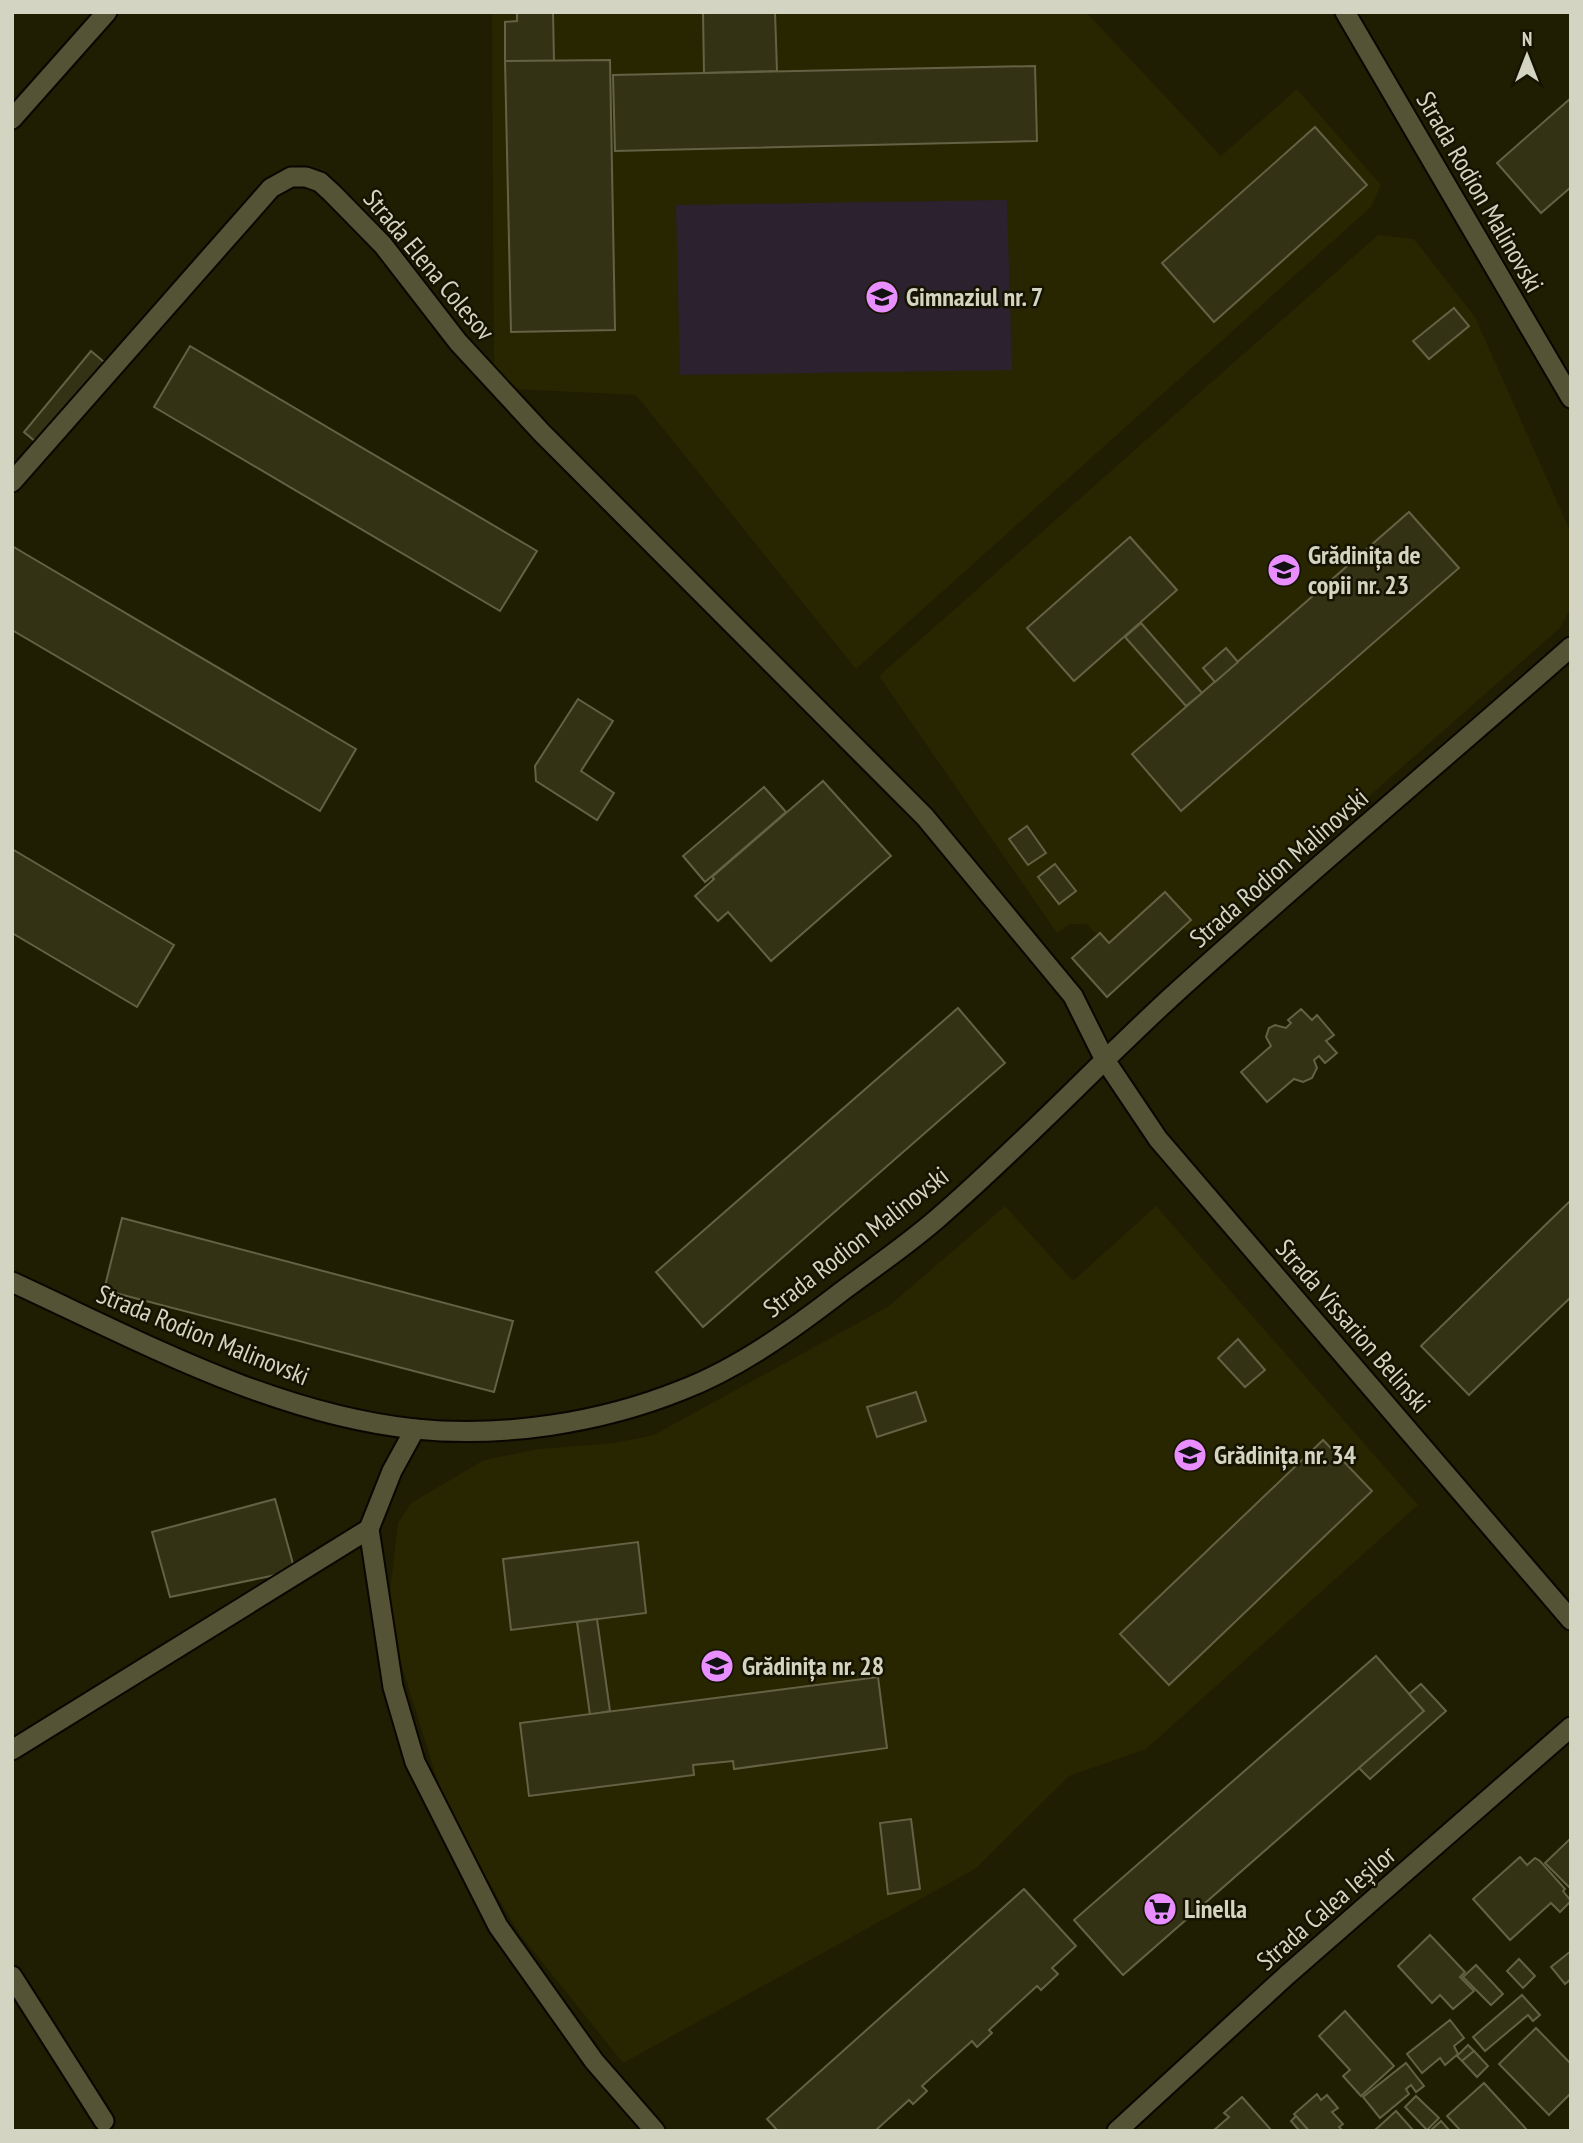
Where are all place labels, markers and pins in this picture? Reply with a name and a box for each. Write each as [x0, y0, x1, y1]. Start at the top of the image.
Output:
school or university icon: Gimnaziul nr. 7 [863, 278, 901, 316]
place label: Gimnaziul nr. 7 [906, 280, 1043, 313]
place label: Grădinița de copii nr. 23 [1308, 538, 1421, 601]
school or university icon: Grădinița de copii nr. 23 [1265, 551, 1303, 589]
school or university icon: Grădinița nr. 34 [1171, 1436, 1209, 1474]
place label: Grădinița nr. 34 [1214, 1438, 1357, 1471]
school or university icon: Grădinița nr. 28 [698, 1647, 736, 1685]
place label: Grădinița nr. 28 [742, 1649, 884, 1682]
supermarket icon: Linella [1141, 1890, 1179, 1928]
place label: Linella [1184, 1892, 1247, 1925]

